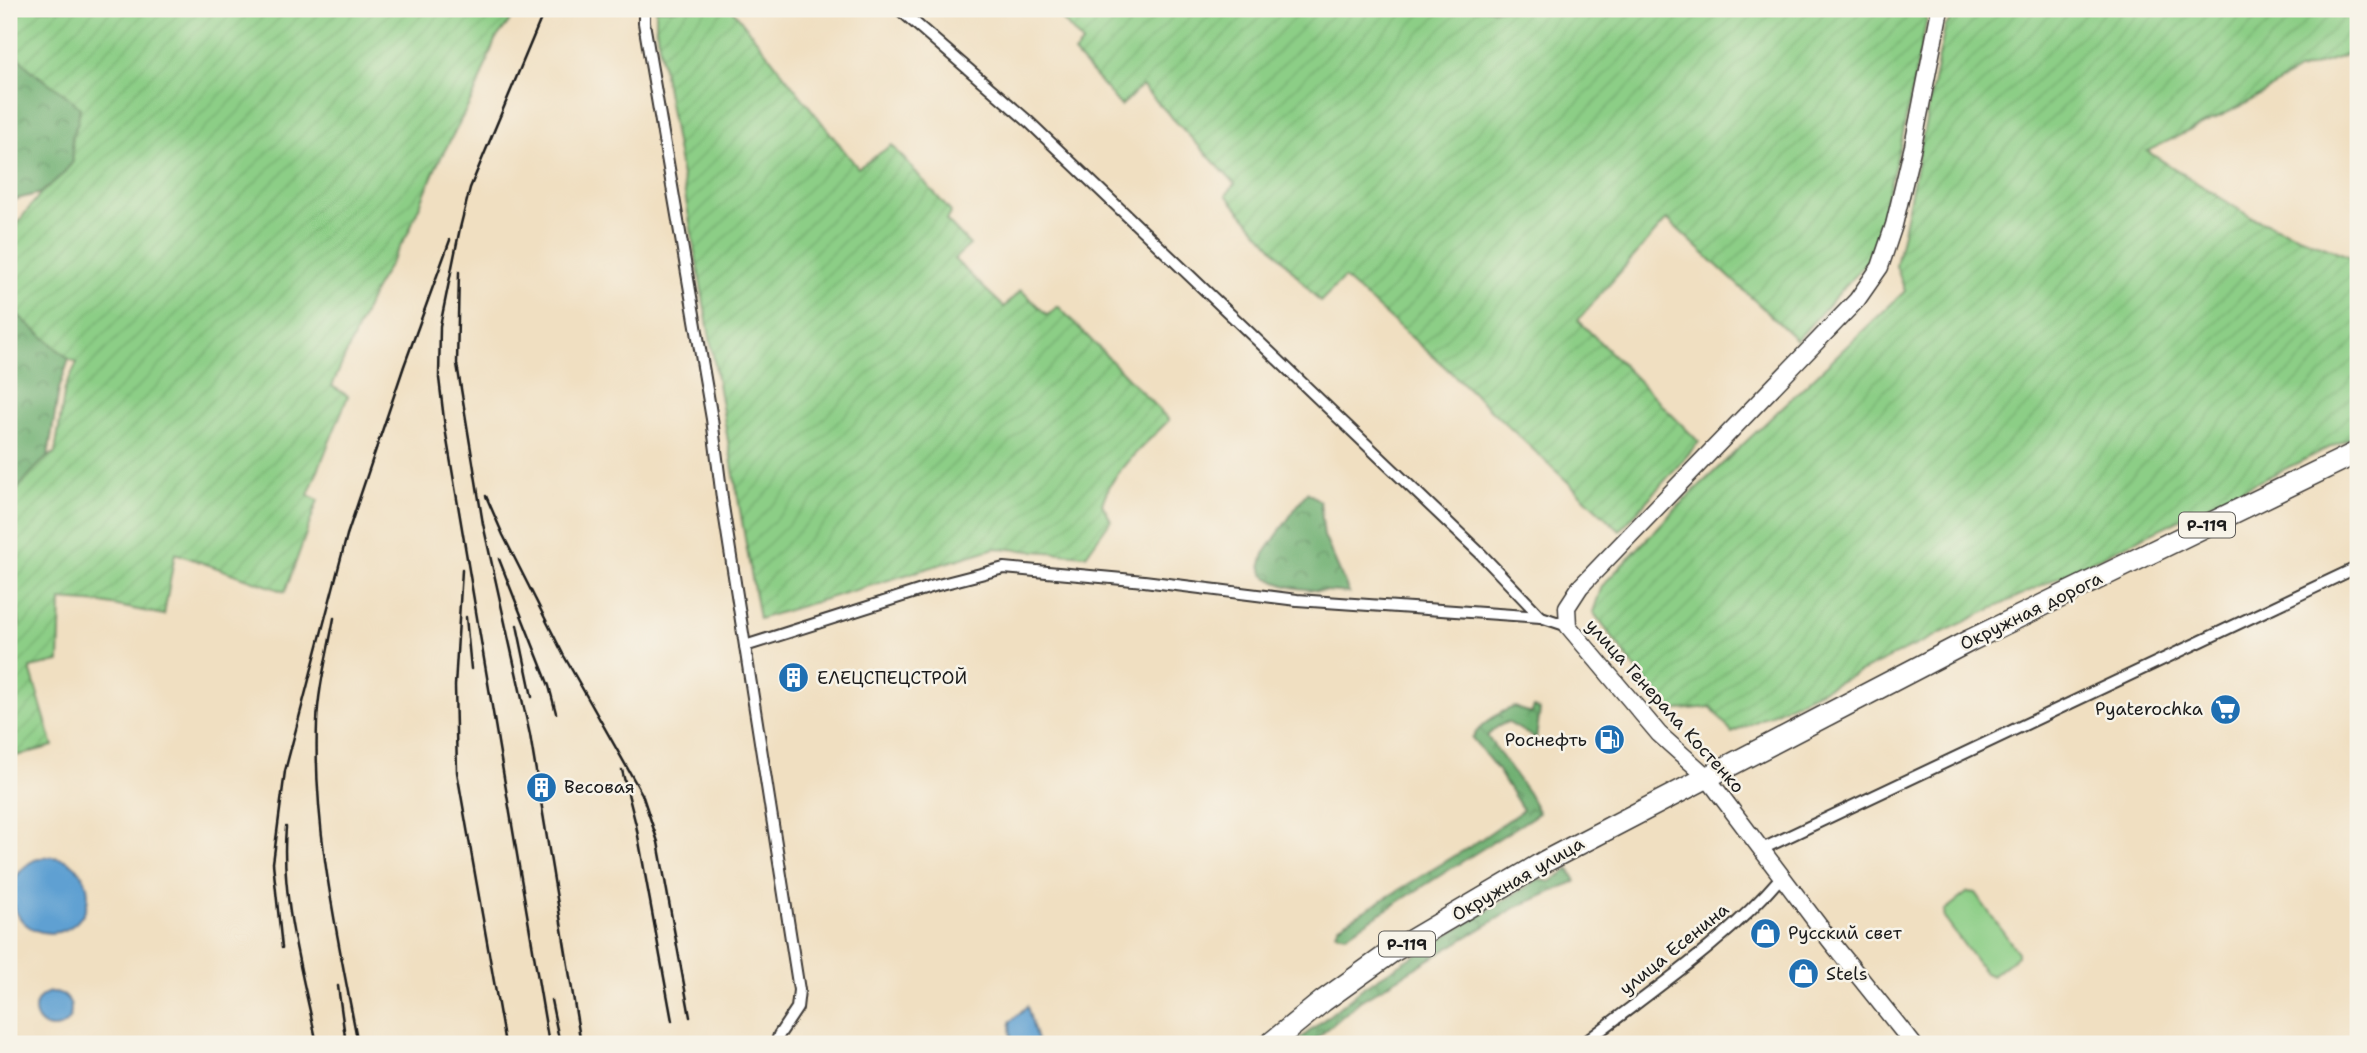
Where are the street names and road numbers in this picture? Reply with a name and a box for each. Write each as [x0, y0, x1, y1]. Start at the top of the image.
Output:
road number: Р-119 [2179, 512, 2235, 538]
street label: Окружная дорога [1956, 566, 2106, 656]
street label: улица Генерала Костенко [1580, 614, 1750, 798]
street label: Окружная улица [1448, 831, 1588, 927]
street label: улица Есенина [1614, 897, 1734, 1001]
road number: Р-119 [1379, 932, 1435, 956]

